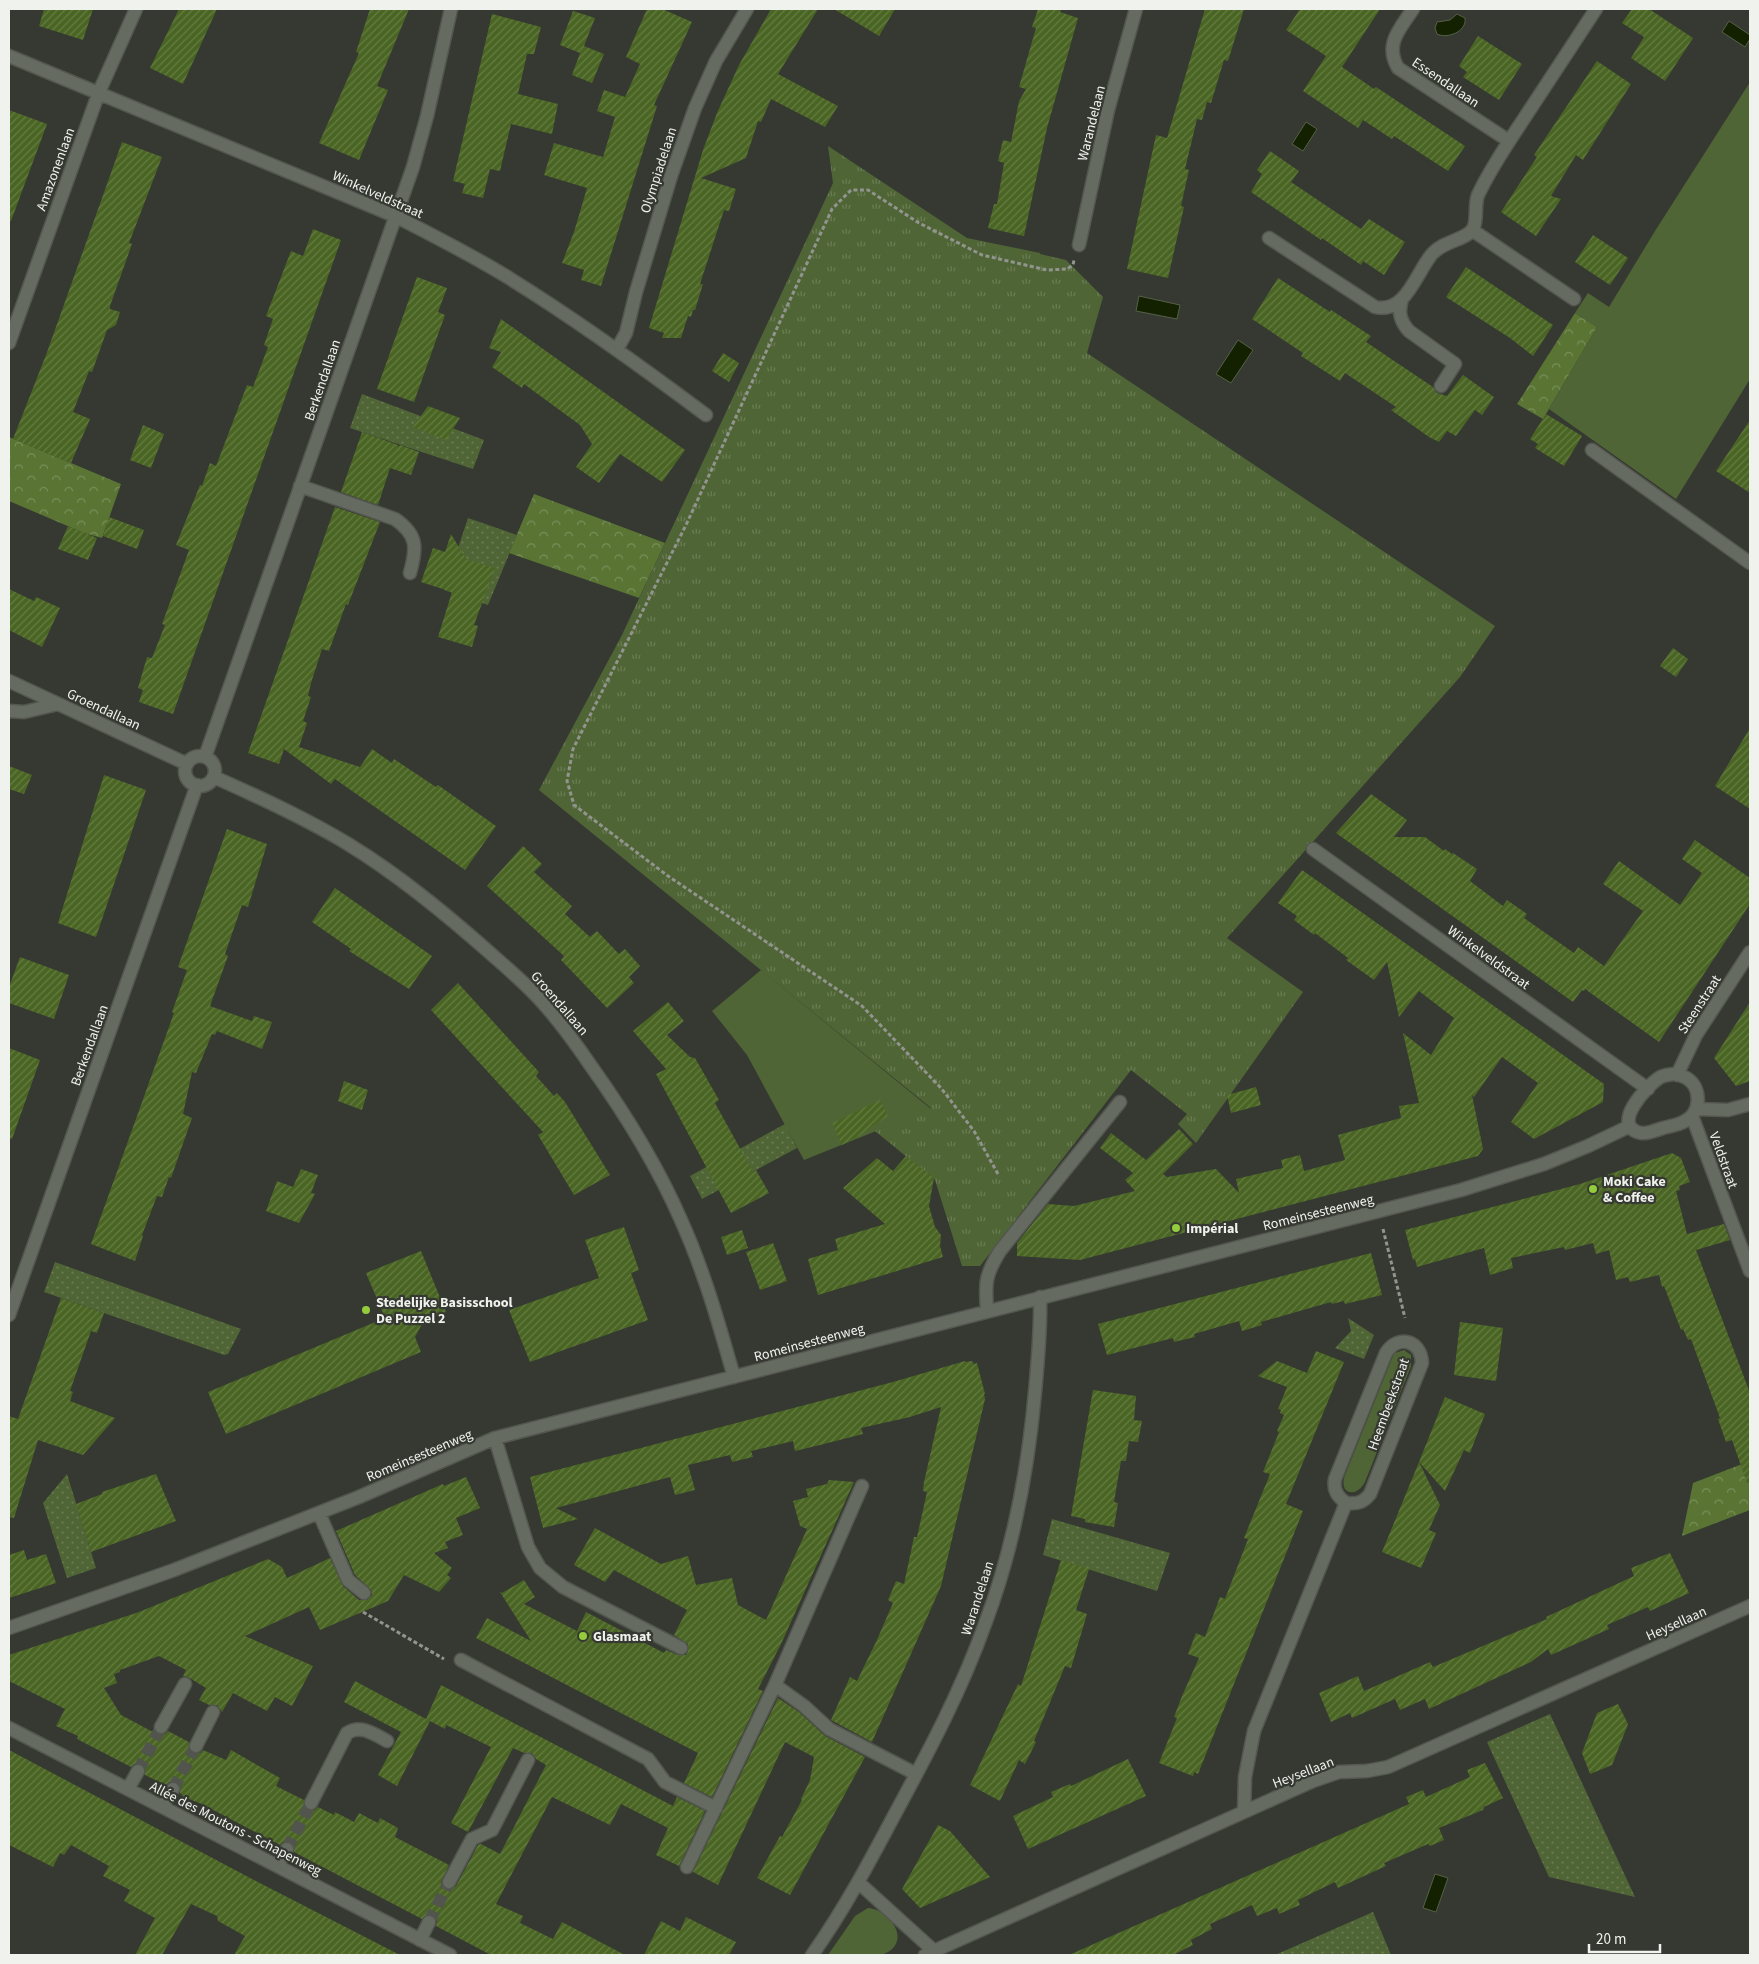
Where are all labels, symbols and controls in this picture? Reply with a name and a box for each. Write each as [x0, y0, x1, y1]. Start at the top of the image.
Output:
street label: Essendallaan [1408, 53, 1483, 113]
street label: Warandelaan [1073, 83, 1111, 163]
street label: Amazonenlaan [32, 125, 80, 214]
street label: Olympiadelaan [636, 125, 682, 216]
street label: Winkelveldstraat [329, 166, 426, 224]
street label: Berkendallaan [300, 337, 346, 424]
street label: Groendallaan [63, 684, 144, 736]
street label: Winkelveldstraat [1443, 921, 1534, 995]
street label: Groendallaan [526, 967, 593, 1040]
street label: Steenstraat [1673, 971, 1727, 1038]
street label: Berkendallaan [66, 1002, 114, 1089]
street label: Veldstraat [1704, 1129, 1743, 1192]
place label: Moki Cake & Coffee [1603, 1172, 1666, 1208]
marker: Moki Cake & Coffee [1587, 1183, 1599, 1195]
street label: Romeinsesteenweg [1261, 1190, 1376, 1236]
place label: Impérial [1186, 1219, 1238, 1239]
marker: Impérial [1170, 1222, 1182, 1234]
place label: Stedelijke Basisschool De Puzzel 2 [376, 1293, 513, 1329]
marker: Stedelijke Basisschool De Puzzel 2 [360, 1304, 372, 1316]
street label: Romeinsesteenweg [752, 1319, 867, 1367]
street label: Heembeekstraat [1363, 1355, 1415, 1453]
street label: Romeinsesteenweg [363, 1425, 476, 1487]
street label: Warandelaan [957, 1559, 999, 1638]
street label: Heysellaan [1643, 1602, 1710, 1646]
place label: Glasmaat [593, 1627, 652, 1647]
marker: Glasmaat [577, 1630, 589, 1642]
street label: Heysellaan [1270, 1752, 1337, 1794]
street label: Allée des Moutons - Schapenweg [146, 1777, 325, 1881]
scale bar [1589, 1922, 1660, 1954]
text: 20 m [1596, 1929, 1626, 1950]

